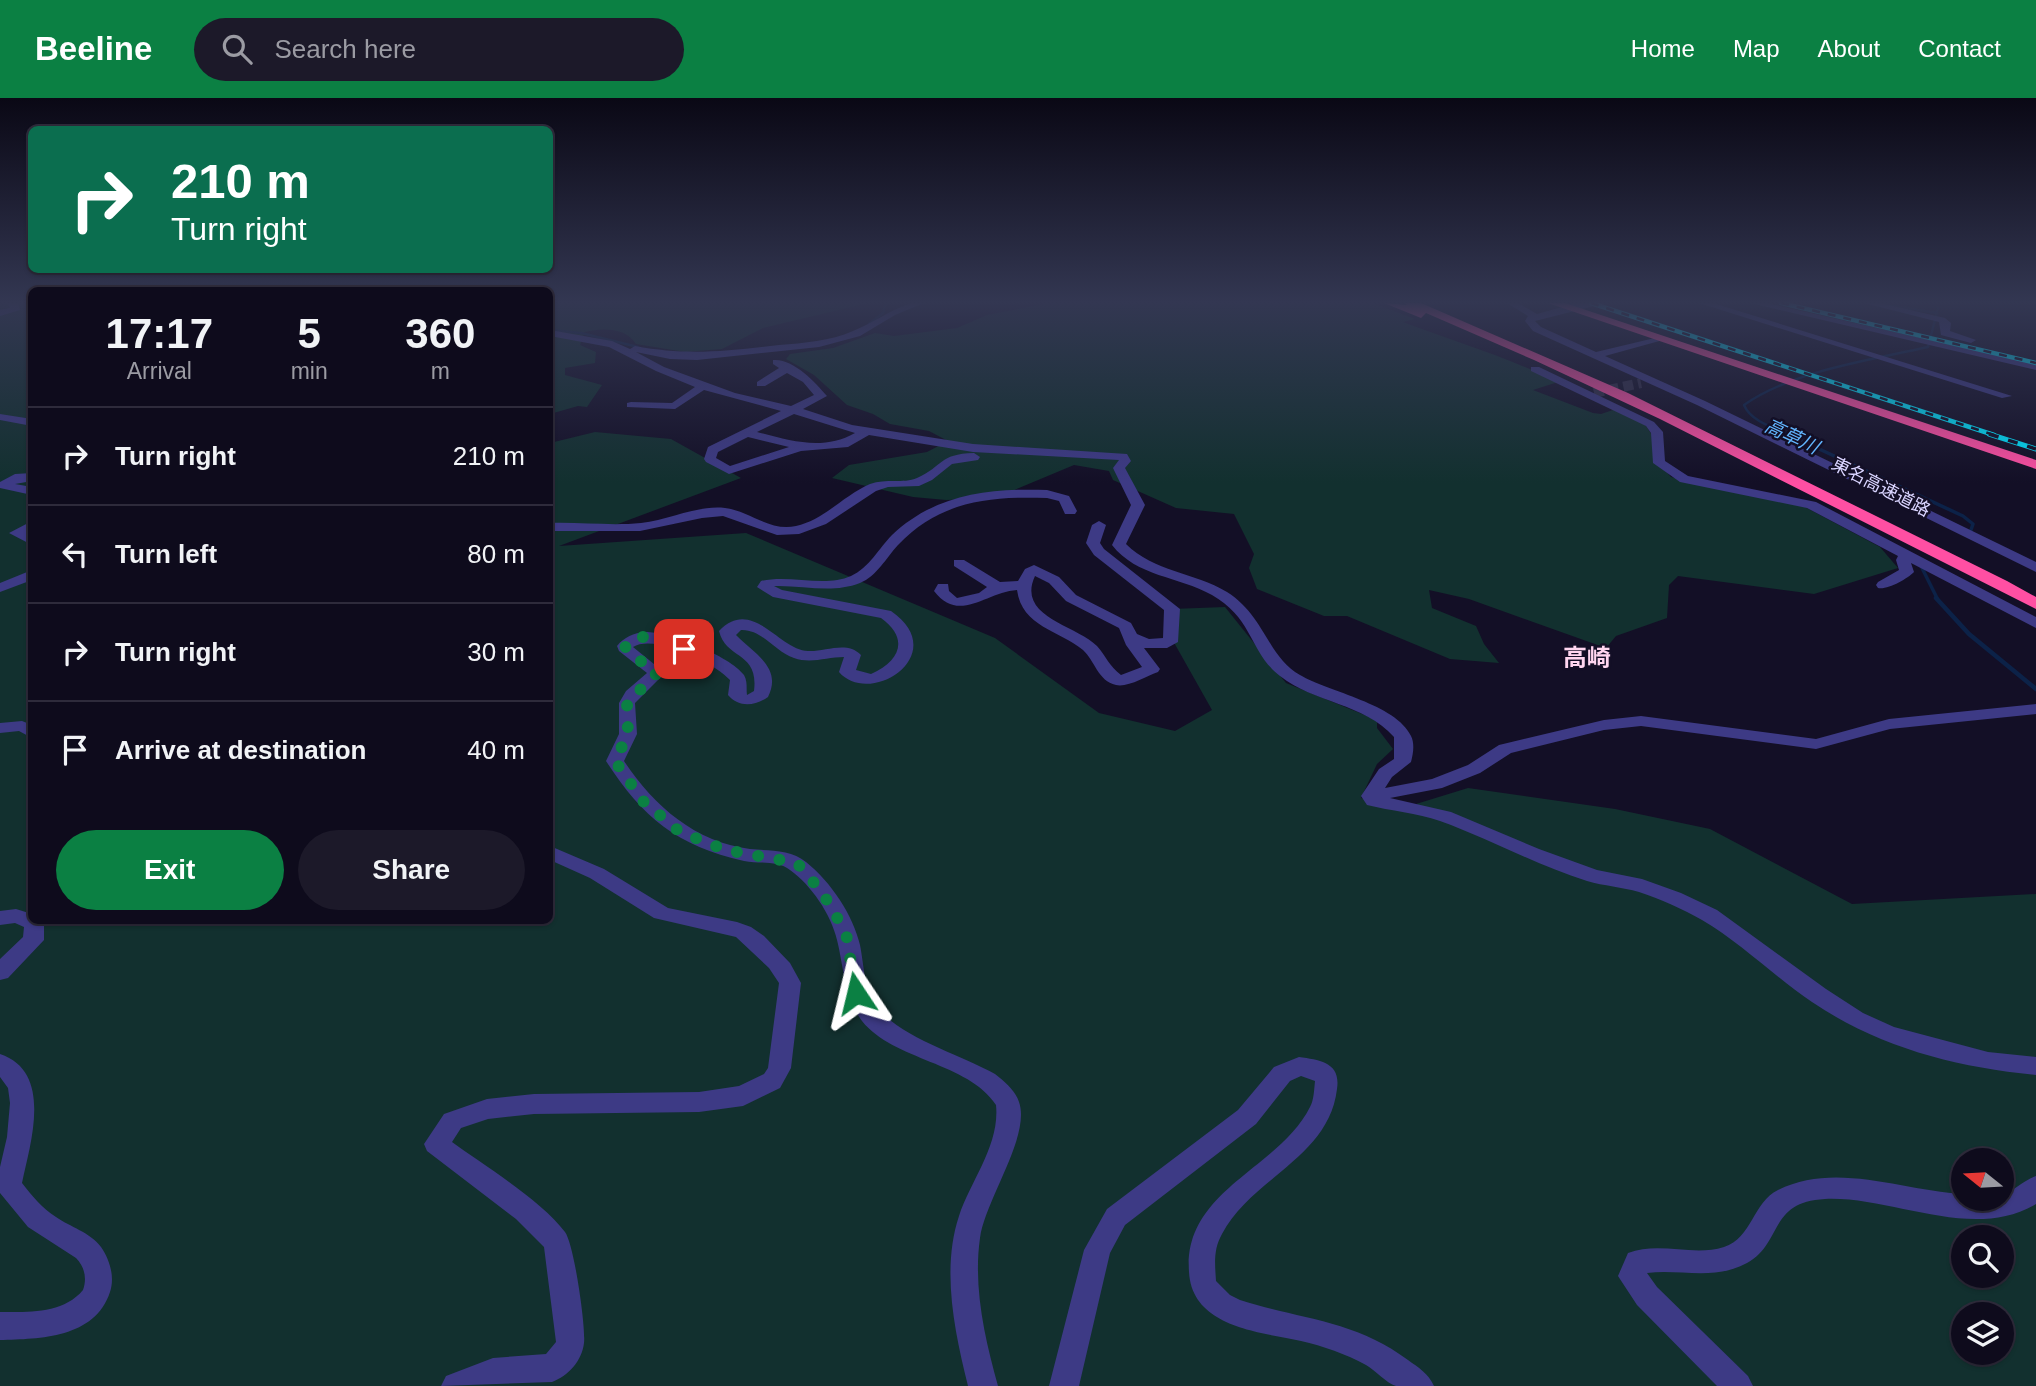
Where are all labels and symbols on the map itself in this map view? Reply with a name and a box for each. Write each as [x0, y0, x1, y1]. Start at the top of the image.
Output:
water label: 高草川 [1762, 415, 1824, 459]
street label: 東名高速道路 [1828, 454, 1934, 520]
pin [654, 619, 714, 679]
district label: 高崎 [1563, 644, 1611, 671]
position arrow [819, 956, 893, 1030]
north arrow [1951, 1148, 2014, 1211]

